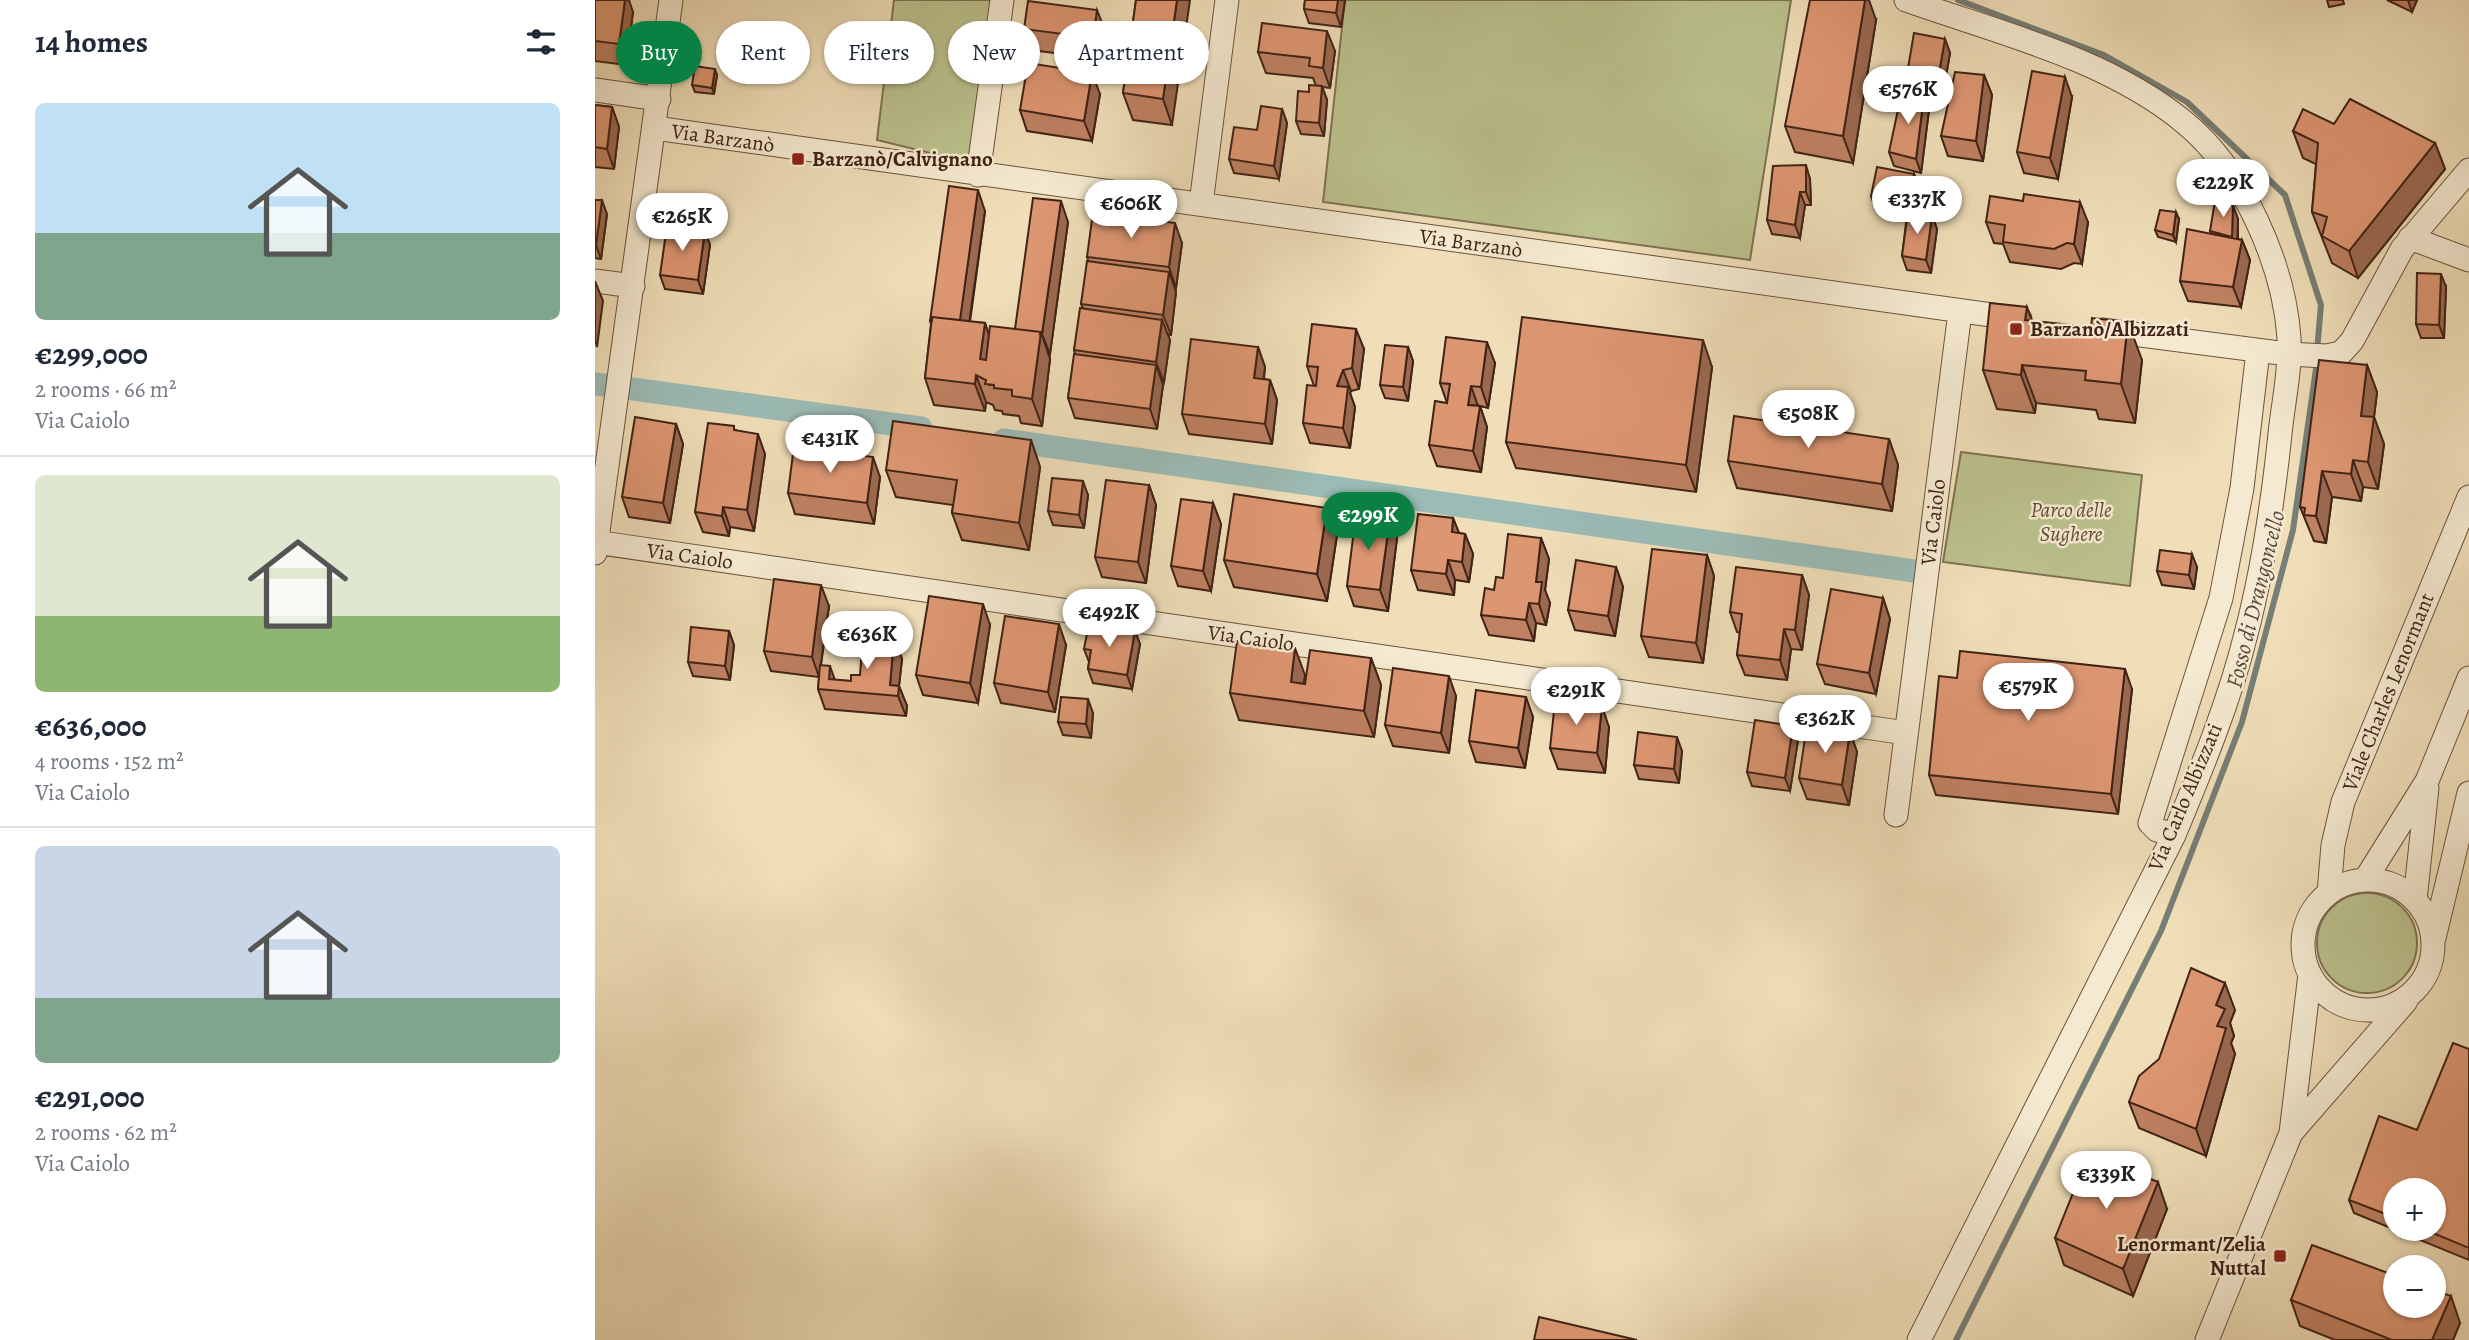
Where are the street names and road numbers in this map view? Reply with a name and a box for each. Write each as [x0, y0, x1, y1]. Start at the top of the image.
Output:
street label: Via Barzanò [669, 117, 776, 159]
street label: Via Barzanò [1417, 222, 1524, 264]
street label: Via Caiolo [1914, 477, 1952, 568]
street label: Via Caiolo [644, 536, 735, 576]
street label: Viale Charles Lenormant [2335, 589, 2441, 796]
street label: Via Caiolo [1205, 618, 1296, 658]
street label: Via Carlo Albizzati [2141, 719, 2229, 876]

